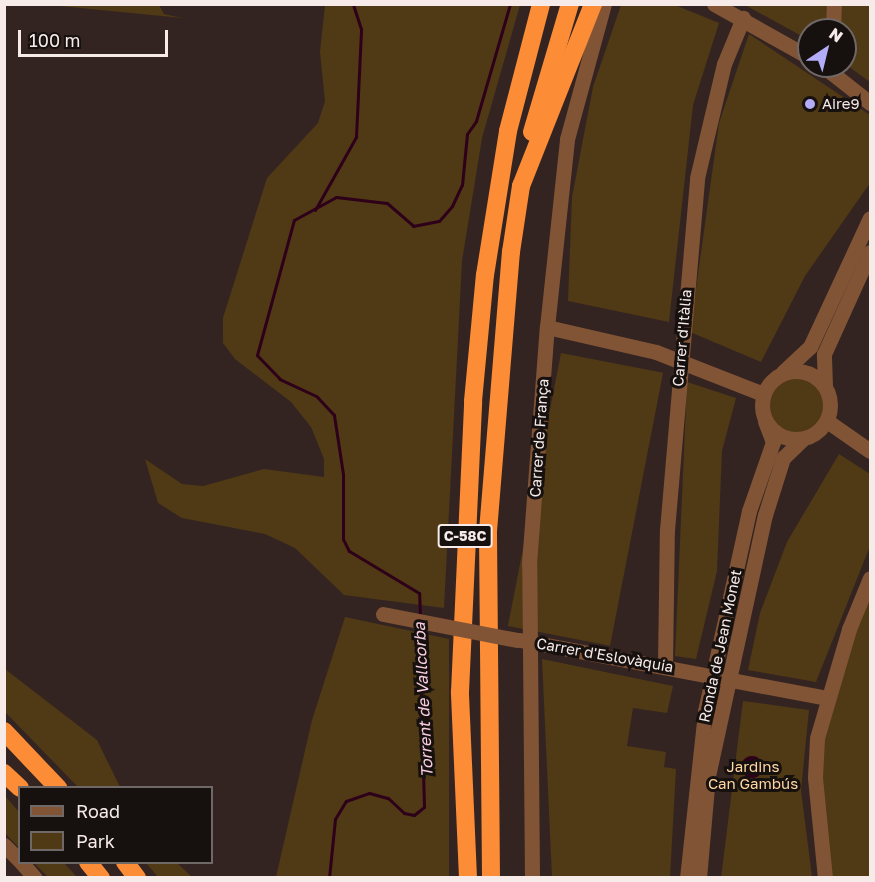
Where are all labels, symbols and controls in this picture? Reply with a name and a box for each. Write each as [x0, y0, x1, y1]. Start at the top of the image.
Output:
scale bar [21, 18, 171, 56]
north arrow [797, 18, 857, 78]
text: N [825, 23, 847, 47]
text: 100 m [29, 29, 80, 51]
place label: Aire9 [822, 95, 860, 113]
marker: Aire9 [803, 97, 817, 111]
street label: Carrer d'Itàlia [669, 289, 695, 387]
street label: Carrer de França [526, 378, 552, 498]
road number: C-58C [436, 525, 494, 547]
street label: Ronda de Jean Monet [695, 568, 745, 724]
water label: Torrent de Vallcorba [409, 622, 437, 778]
street label: Carrer d'Eslovàquia [535, 634, 675, 676]
park label: Jardins Can Gambús [708, 757, 798, 792]
legend [18, 786, 213, 864]
text: Road [76, 800, 120, 822]
text: Park [76, 830, 115, 852]

